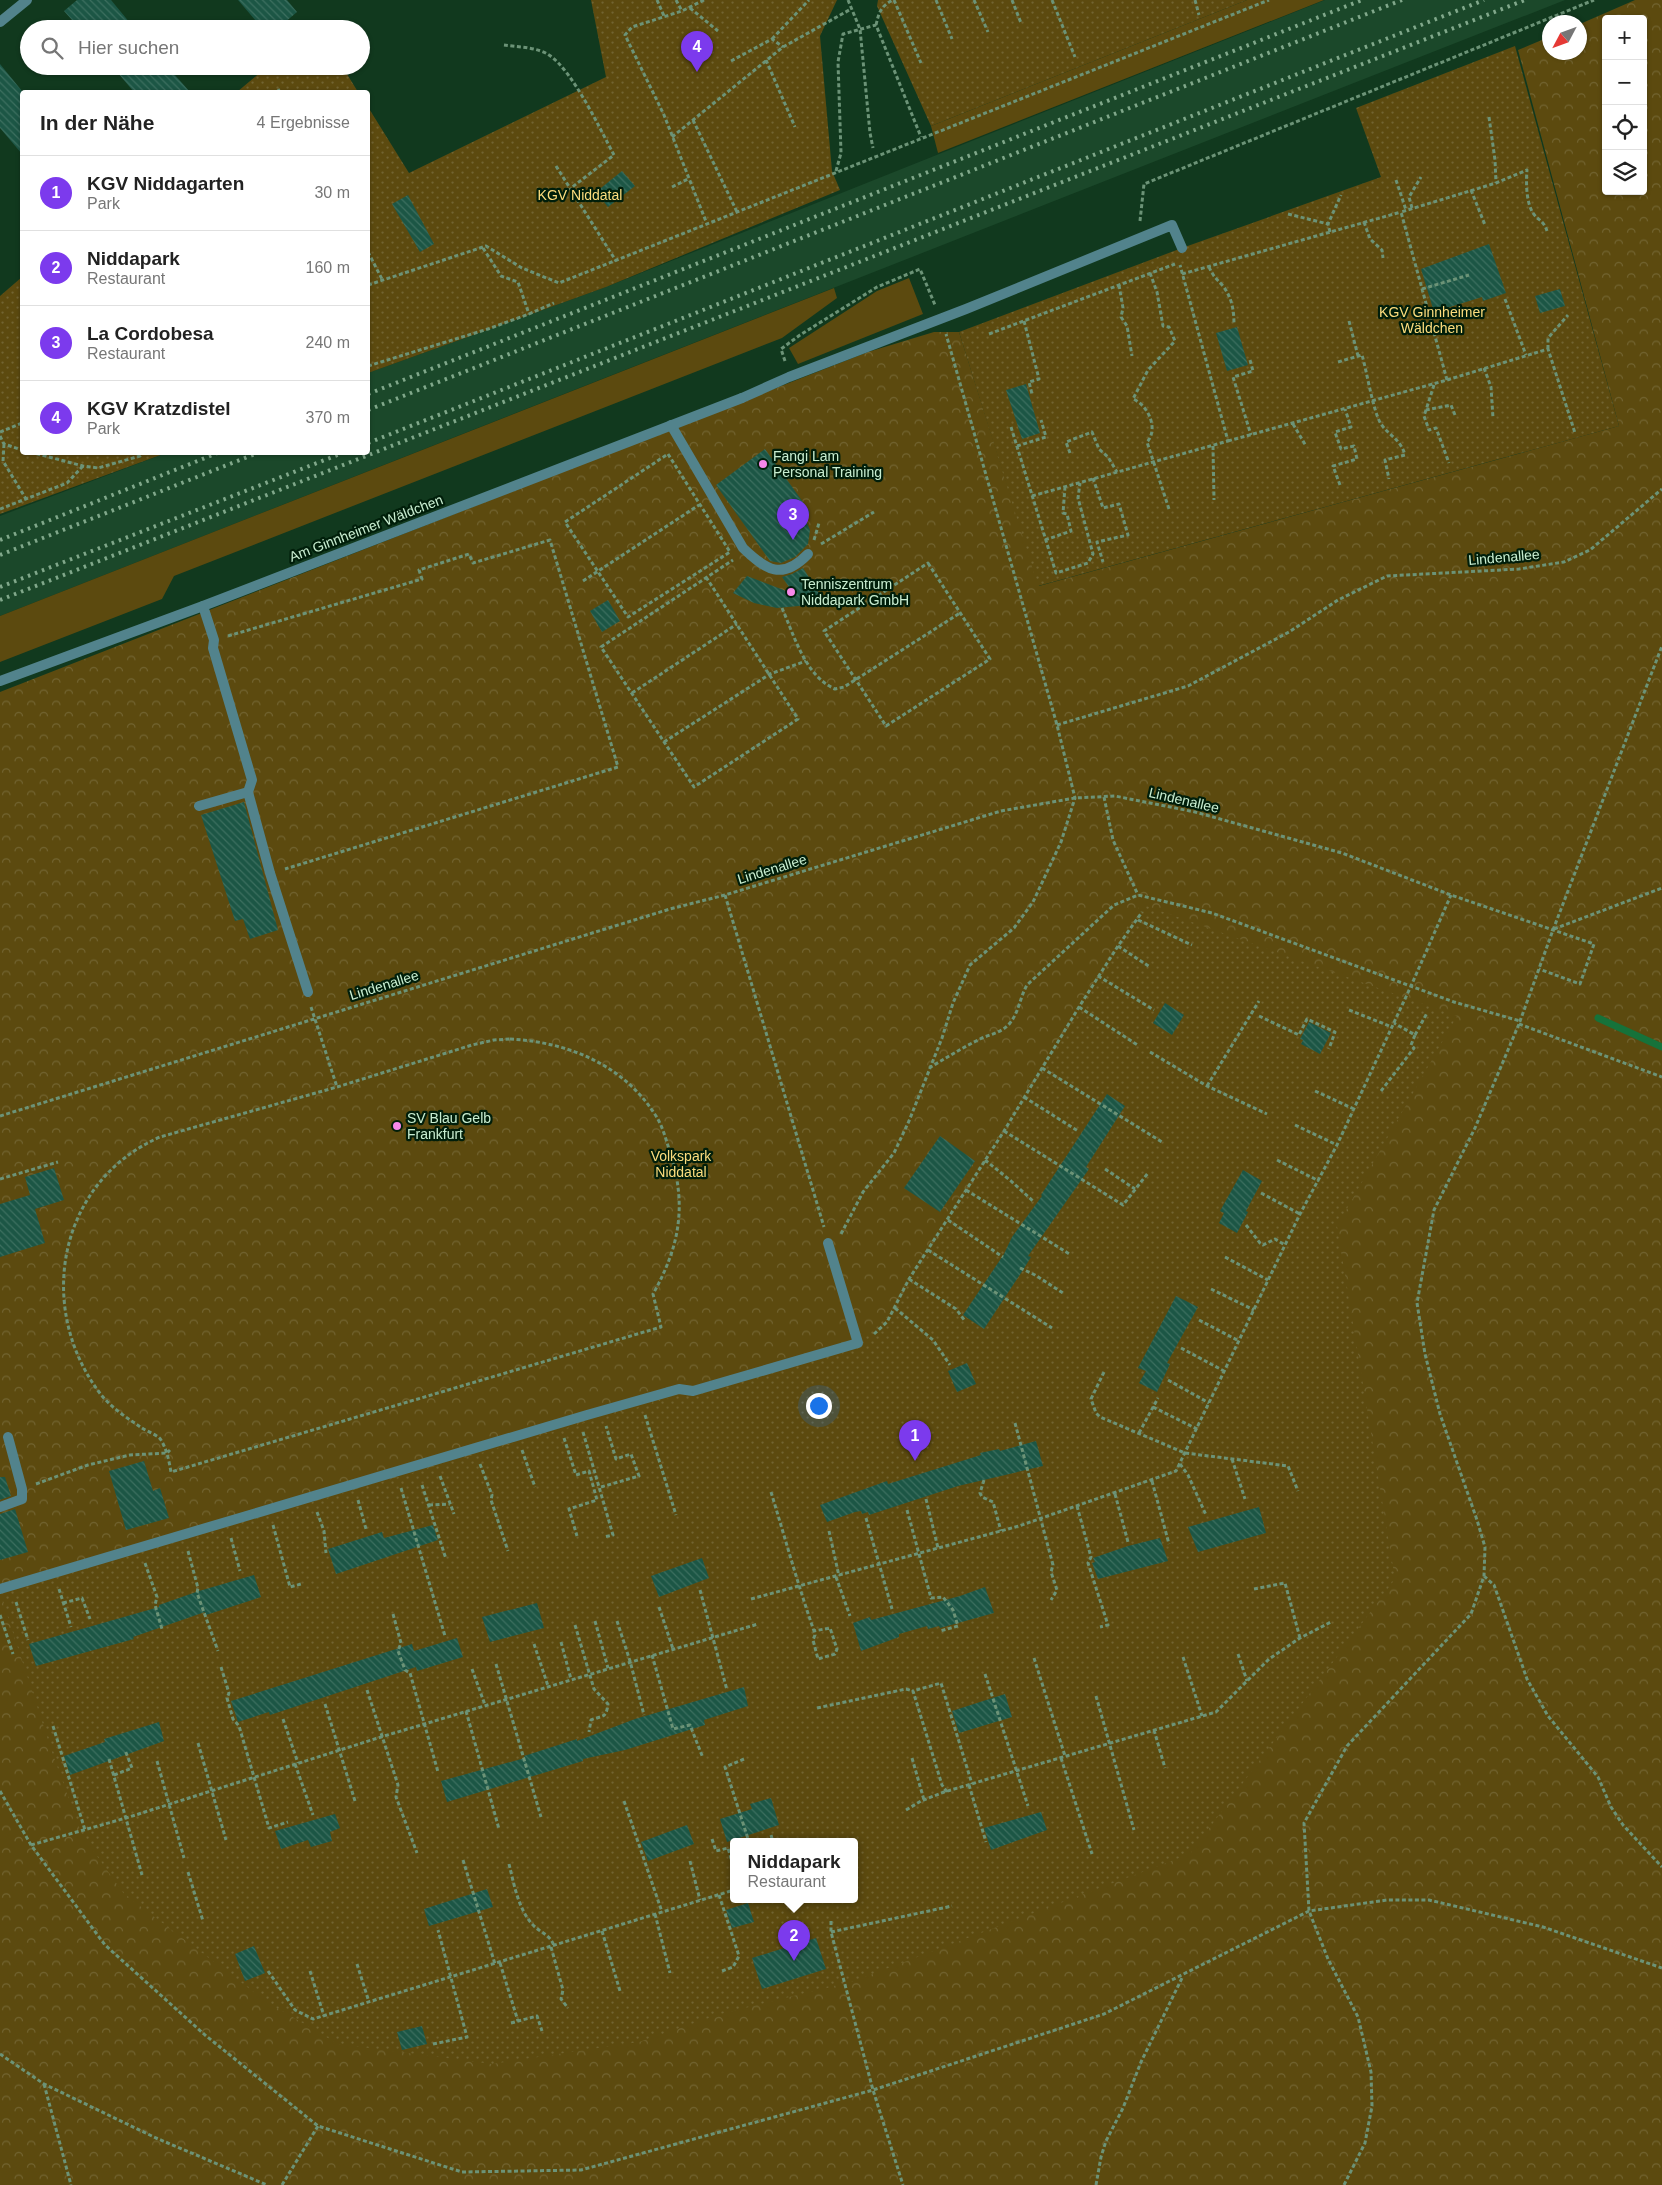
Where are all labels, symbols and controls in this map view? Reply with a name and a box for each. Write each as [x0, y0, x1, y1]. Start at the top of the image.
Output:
north arrow [1542, 15, 1587, 60]
map controls [1602, 15, 1647, 195]
button: + [1602, 15, 1647, 60]
search box [20, 20, 370, 75]
pin: 4 [681, 31, 713, 72]
icon: search [38, 34, 66, 62]
text: Hier suchen [78, 37, 179, 58]
button: − [1602, 60, 1647, 105]
button: locate [1602, 105, 1647, 150]
text: In der Nähe [40, 111, 154, 134]
text: 4 Ergebnisse [257, 114, 350, 131]
button: layers [1602, 150, 1647, 195]
text: KGV Niddagarten [87, 173, 244, 194]
text: 1 [52, 184, 60, 201]
text: 30 m [314, 184, 350, 201]
park label: KGV Niddatal [538, 187, 622, 203]
text: Park [87, 195, 120, 212]
text: Niddapark [87, 248, 180, 269]
text: 2 [52, 259, 60, 276]
text: 160 m [306, 259, 350, 276]
text: Restaurant [87, 270, 165, 287]
park label: KGV Ginnheimer Wäldchen [1379, 304, 1485, 336]
text: La Cordobesa [87, 323, 214, 344]
text: 3 [52, 334, 60, 351]
text: 240 m [306, 334, 350, 351]
text: Restaurant [87, 345, 165, 362]
text: KGV Kratzdistel [87, 398, 231, 419]
text: 4 [52, 409, 60, 426]
text: 370 m [306, 409, 350, 426]
text: Park [87, 420, 120, 437]
place label: Fangi Lam Personal Training [773, 448, 882, 480]
marker: Fangi Lam Personal Training [757, 458, 769, 470]
street label: Am Ginnheimer Wäldchen [287, 491, 445, 565]
pin: 3 [777, 499, 809, 540]
street label: Lindenallee [1468, 546, 1541, 568]
place label: Tenniszentrum Niddapark GmbH [801, 576, 909, 608]
marker: Tenniszentrum Niddapark GmbH [785, 586, 797, 598]
street label: Lindenallee [1147, 784, 1221, 816]
street label: Lindenallee [735, 851, 809, 887]
street label: Lindenallee [347, 967, 421, 1003]
place label: SV Blau Gelb Frankfurt [407, 1110, 491, 1142]
marker: SV Blau Gelb Frankfurt [391, 1120, 403, 1132]
park label: Volkspark Niddatal [651, 1148, 712, 1180]
your location [806, 1393, 832, 1419]
pin: 1 [899, 1420, 931, 1461]
popup [730, 1838, 858, 1903]
text: Niddapark [748, 1851, 840, 1872]
text: Restaurant [748, 1873, 826, 1890]
pin: 2 [778, 1920, 810, 1961]

